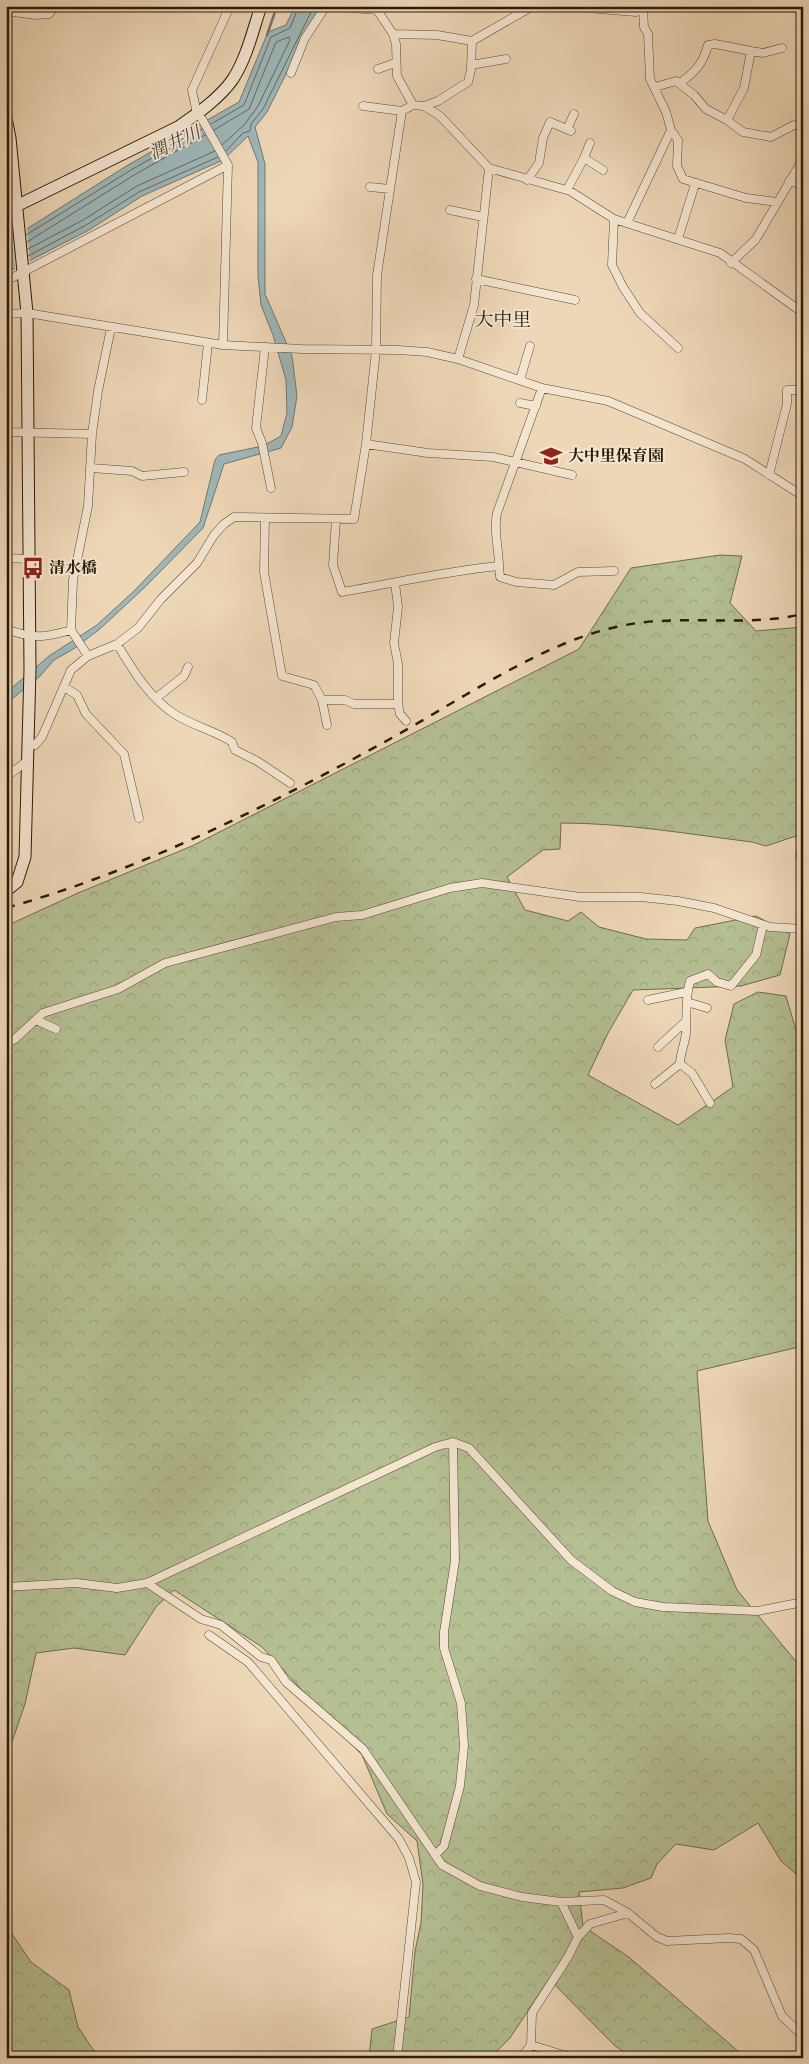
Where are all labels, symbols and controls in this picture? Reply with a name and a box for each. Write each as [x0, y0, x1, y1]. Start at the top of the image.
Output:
water label: 潤井川 [146, 120, 206, 165]
district label: 大中里 [474, 308, 532, 332]
school or university icon: 大中里保育園 [538, 443, 564, 469]
place label: 大中里保育園 [568, 446, 664, 466]
bus stop icon: 清水橋 [20, 555, 46, 581]
place label: 清水橋 [49, 558, 97, 578]

